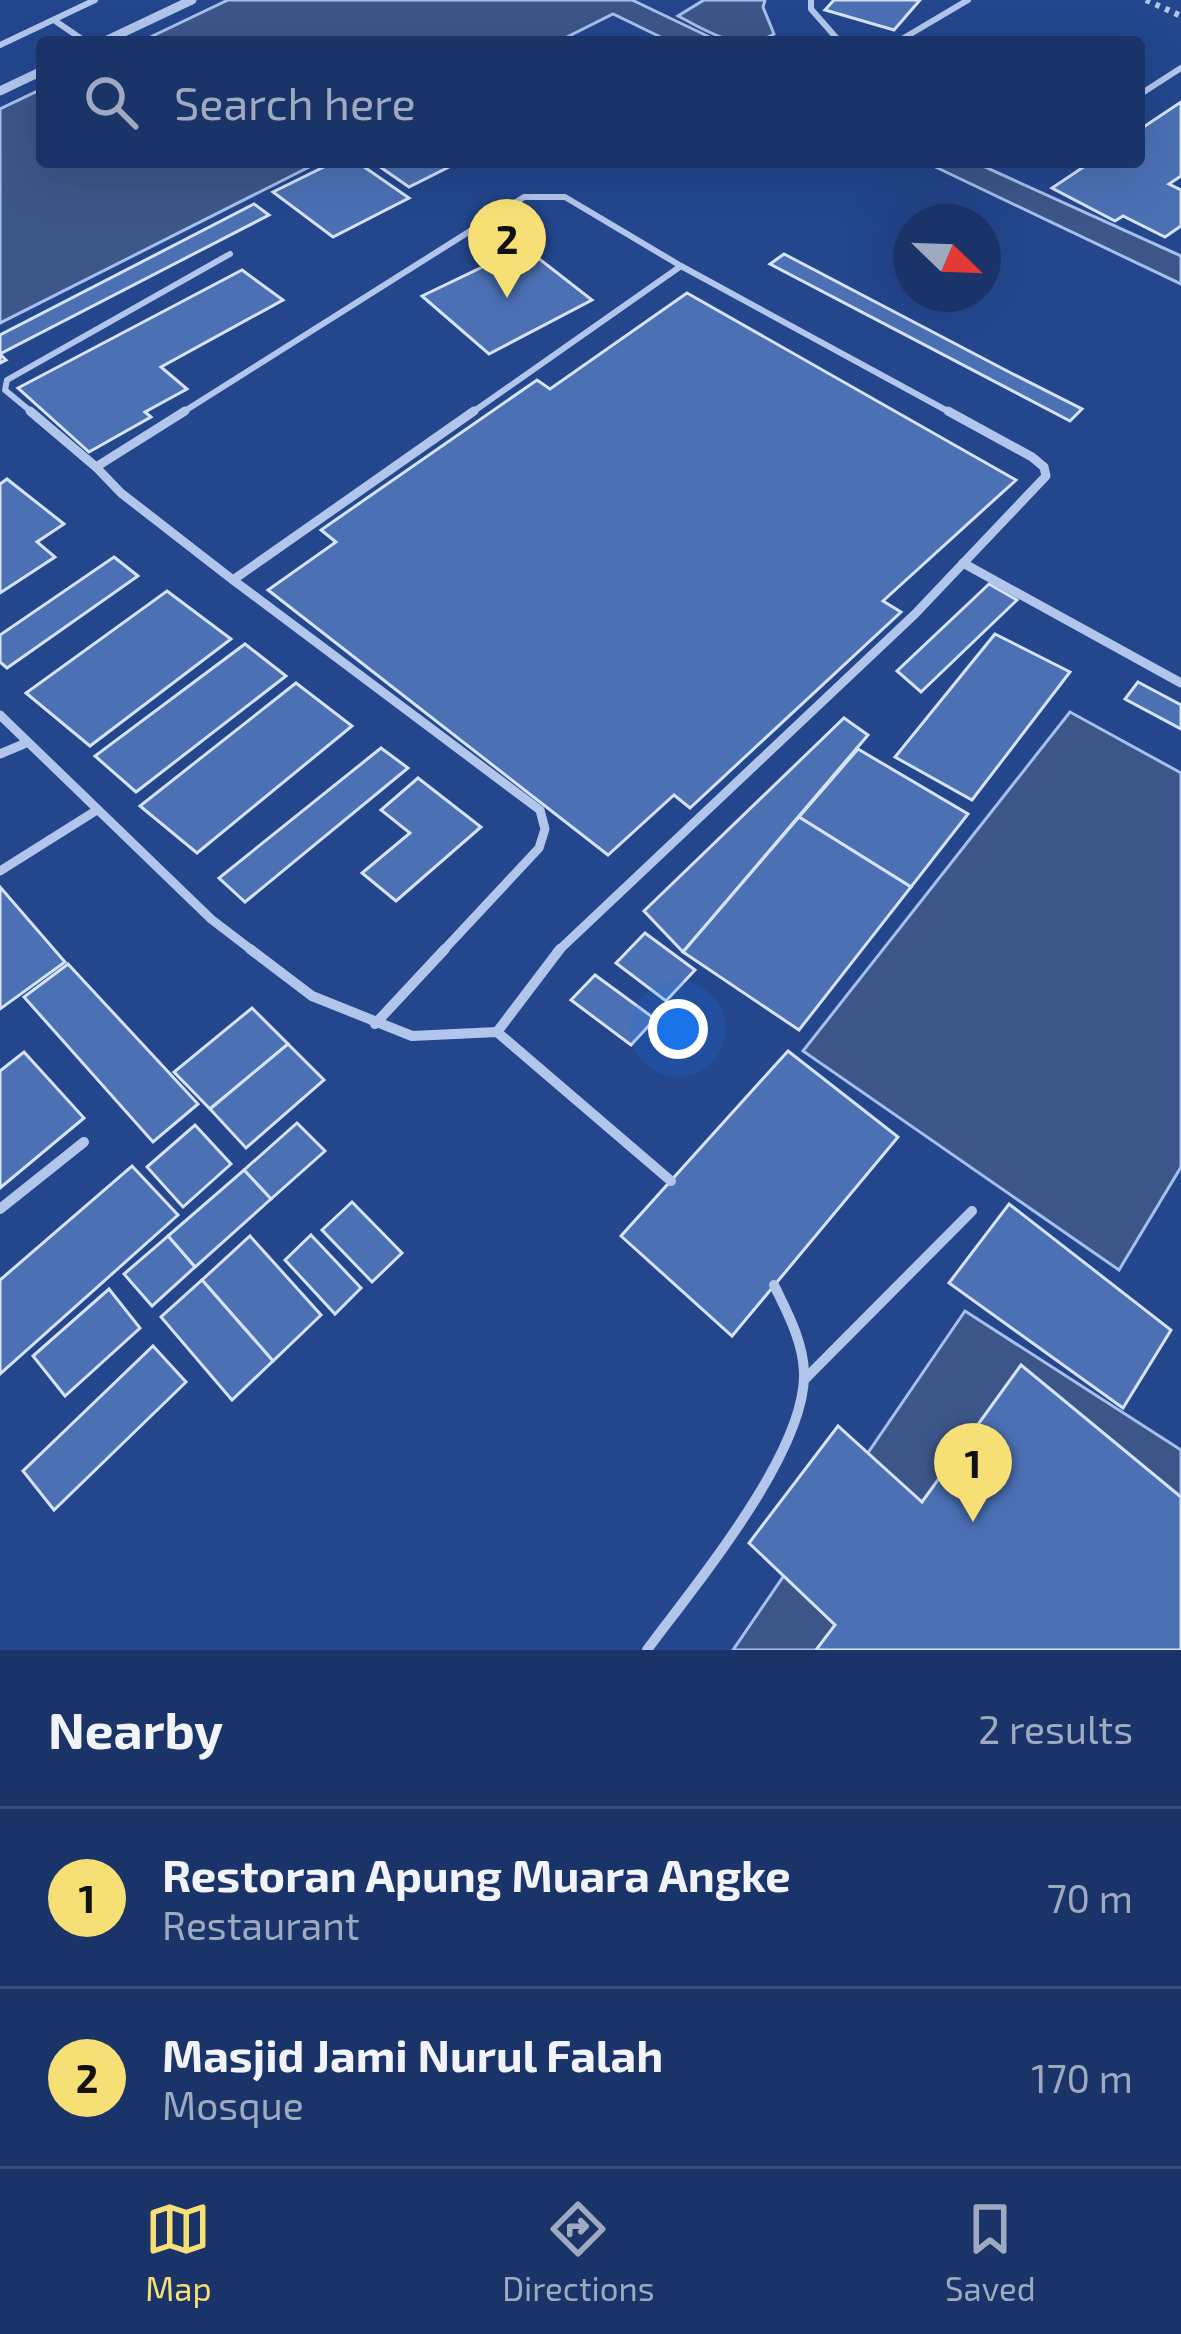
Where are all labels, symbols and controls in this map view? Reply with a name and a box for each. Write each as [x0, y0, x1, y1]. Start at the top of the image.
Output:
search box [36, 36, 1145, 168]
icon: search [78, 69, 144, 135]
text: Search here [174, 75, 416, 129]
pin: 2 [468, 199, 546, 298]
north arrow [893, 204, 1001, 312]
your location [648, 999, 708, 1059]
pin: 1 [934, 1423, 1012, 1522]
text: Nearby [48, 1698, 223, 1759]
text: 2 results [978, 1705, 1133, 1752]
text: Restoran Apung Muara Angke [162, 1847, 791, 1901]
text: 1 [79, 1874, 95, 1921]
text: 70 m [1047, 1874, 1133, 1921]
text: Restaurant [162, 1901, 360, 1948]
text: Masjid Jami Nurul Falah [162, 2027, 663, 2081]
text: 2 [76, 2054, 98, 2101]
text: 170 m [1031, 2054, 1133, 2101]
text: Mosque [162, 2081, 304, 2128]
tab: Map [145, 2196, 212, 2308]
tab: Directions [502, 2196, 654, 2308]
tab: Saved [945, 2196, 1036, 2308]

